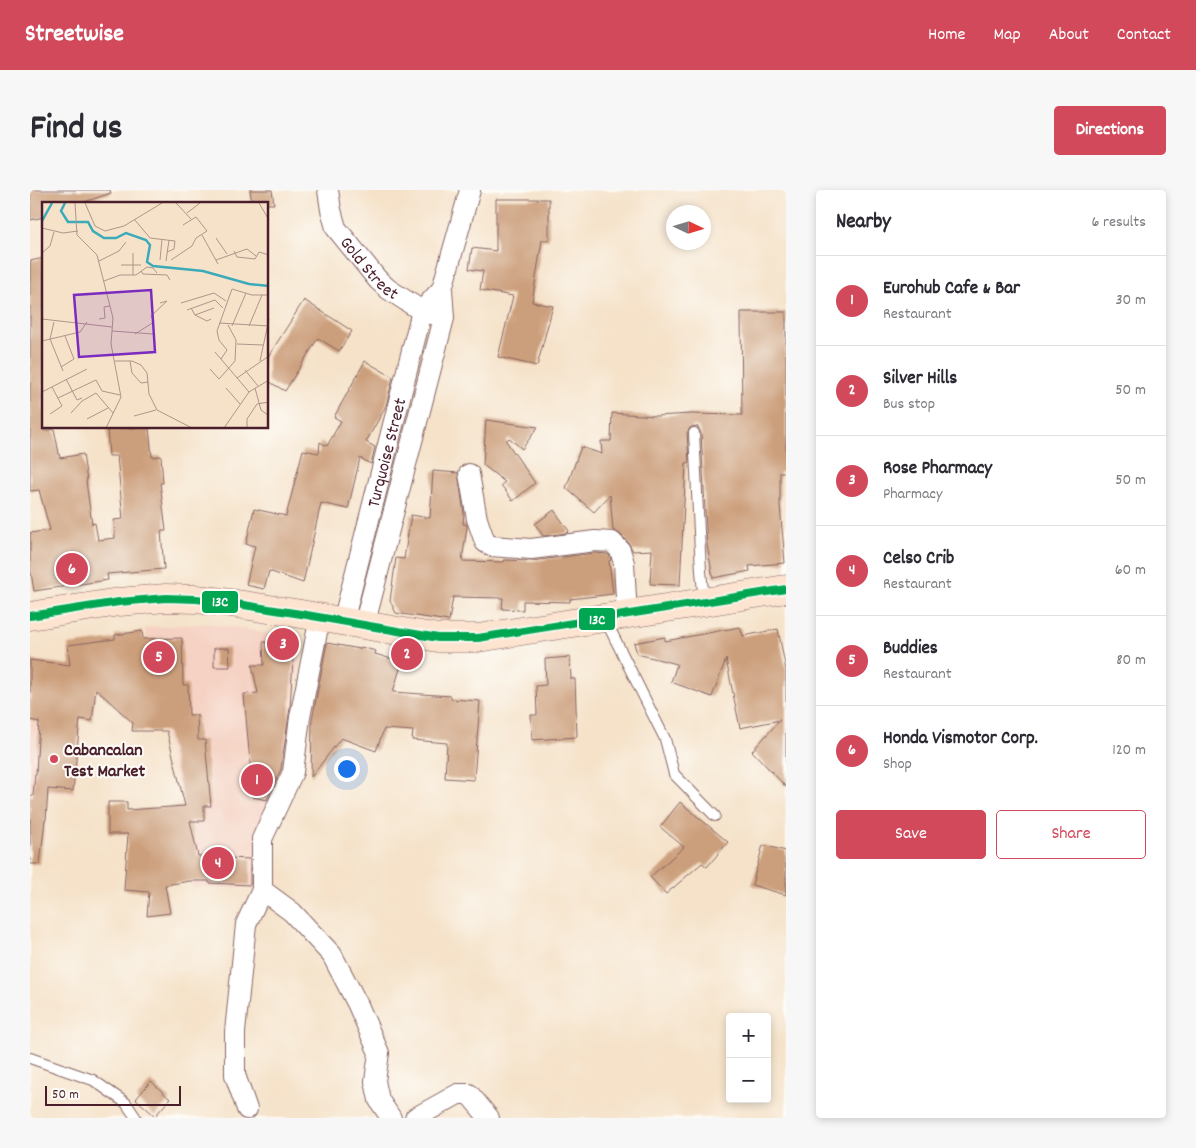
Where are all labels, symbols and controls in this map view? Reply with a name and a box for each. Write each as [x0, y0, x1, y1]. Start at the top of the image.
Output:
text: Streetwise [25, 18, 124, 52]
text: Home [928, 23, 965, 48]
text: Map [993, 23, 1021, 48]
text: About [1049, 23, 1089, 48]
text: Contact [1117, 23, 1171, 48]
text: Find us [30, 105, 122, 155]
button: Directions [1054, 106, 1166, 155]
inset map [42, 202, 269, 429]
north arrow [666, 205, 711, 250]
text: Nearby [836, 208, 891, 238]
text: 6 results [1091, 211, 1146, 234]
street label: Gold Street [333, 232, 403, 308]
text: Eurohub Cafe & Bar [883, 276, 1020, 303]
text: 1 [850, 289, 854, 312]
text: 30 m [1116, 289, 1146, 312]
text: Restaurant [883, 303, 952, 326]
text: Silver Hills [883, 366, 957, 393]
text: 2 [849, 379, 856, 402]
text: 50 m [1115, 379, 1146, 402]
text: Bus stop [883, 393, 935, 416]
street label: Turquoise Street [363, 395, 415, 510]
text: Rose Pharmacy [883, 456, 992, 483]
text: 3 [848, 469, 856, 492]
text: 50 m [1115, 469, 1146, 492]
text: Pharmacy [883, 483, 942, 506]
text: Celso Crib [883, 546, 954, 573]
pin: 6 [56, 550, 88, 588]
text: 4 [849, 559, 855, 582]
text: 60 m [1115, 559, 1146, 582]
text: Restaurant [883, 573, 952, 596]
line badge: 13C [201, 590, 239, 614]
text: 13C [212, 593, 228, 613]
line badge: 13C [578, 607, 616, 631]
text: 13C [589, 611, 605, 631]
pin: 3 [267, 625, 299, 663]
pin: 2 [391, 635, 423, 673]
text: Buddies [883, 636, 938, 663]
pin: 5 [143, 638, 175, 676]
text: 5 [848, 649, 856, 672]
text: 80 m [1116, 649, 1146, 672]
text: Restaurant [883, 663, 952, 686]
text: Honda Vismotor Corp. [883, 726, 1038, 753]
place label: Cabancalan Test Market [64, 739, 145, 785]
text: 6 [848, 739, 856, 762]
text: 120 m [1112, 739, 1146, 762]
marker: Cabancalan Test Market [48, 753, 60, 765]
text: Shop [883, 753, 912, 776]
your location [334, 756, 360, 782]
pin: 1 [241, 761, 273, 799]
button: Save [836, 810, 986, 859]
button: Share [996, 810, 1146, 859]
pin: 4 [202, 844, 234, 882]
map controls [726, 1013, 771, 1103]
button: + [726, 1013, 771, 1058]
button: − [726, 1058, 771, 1103]
scale bar [45, 1083, 181, 1106]
text: 50 m [52, 1085, 79, 1105]

